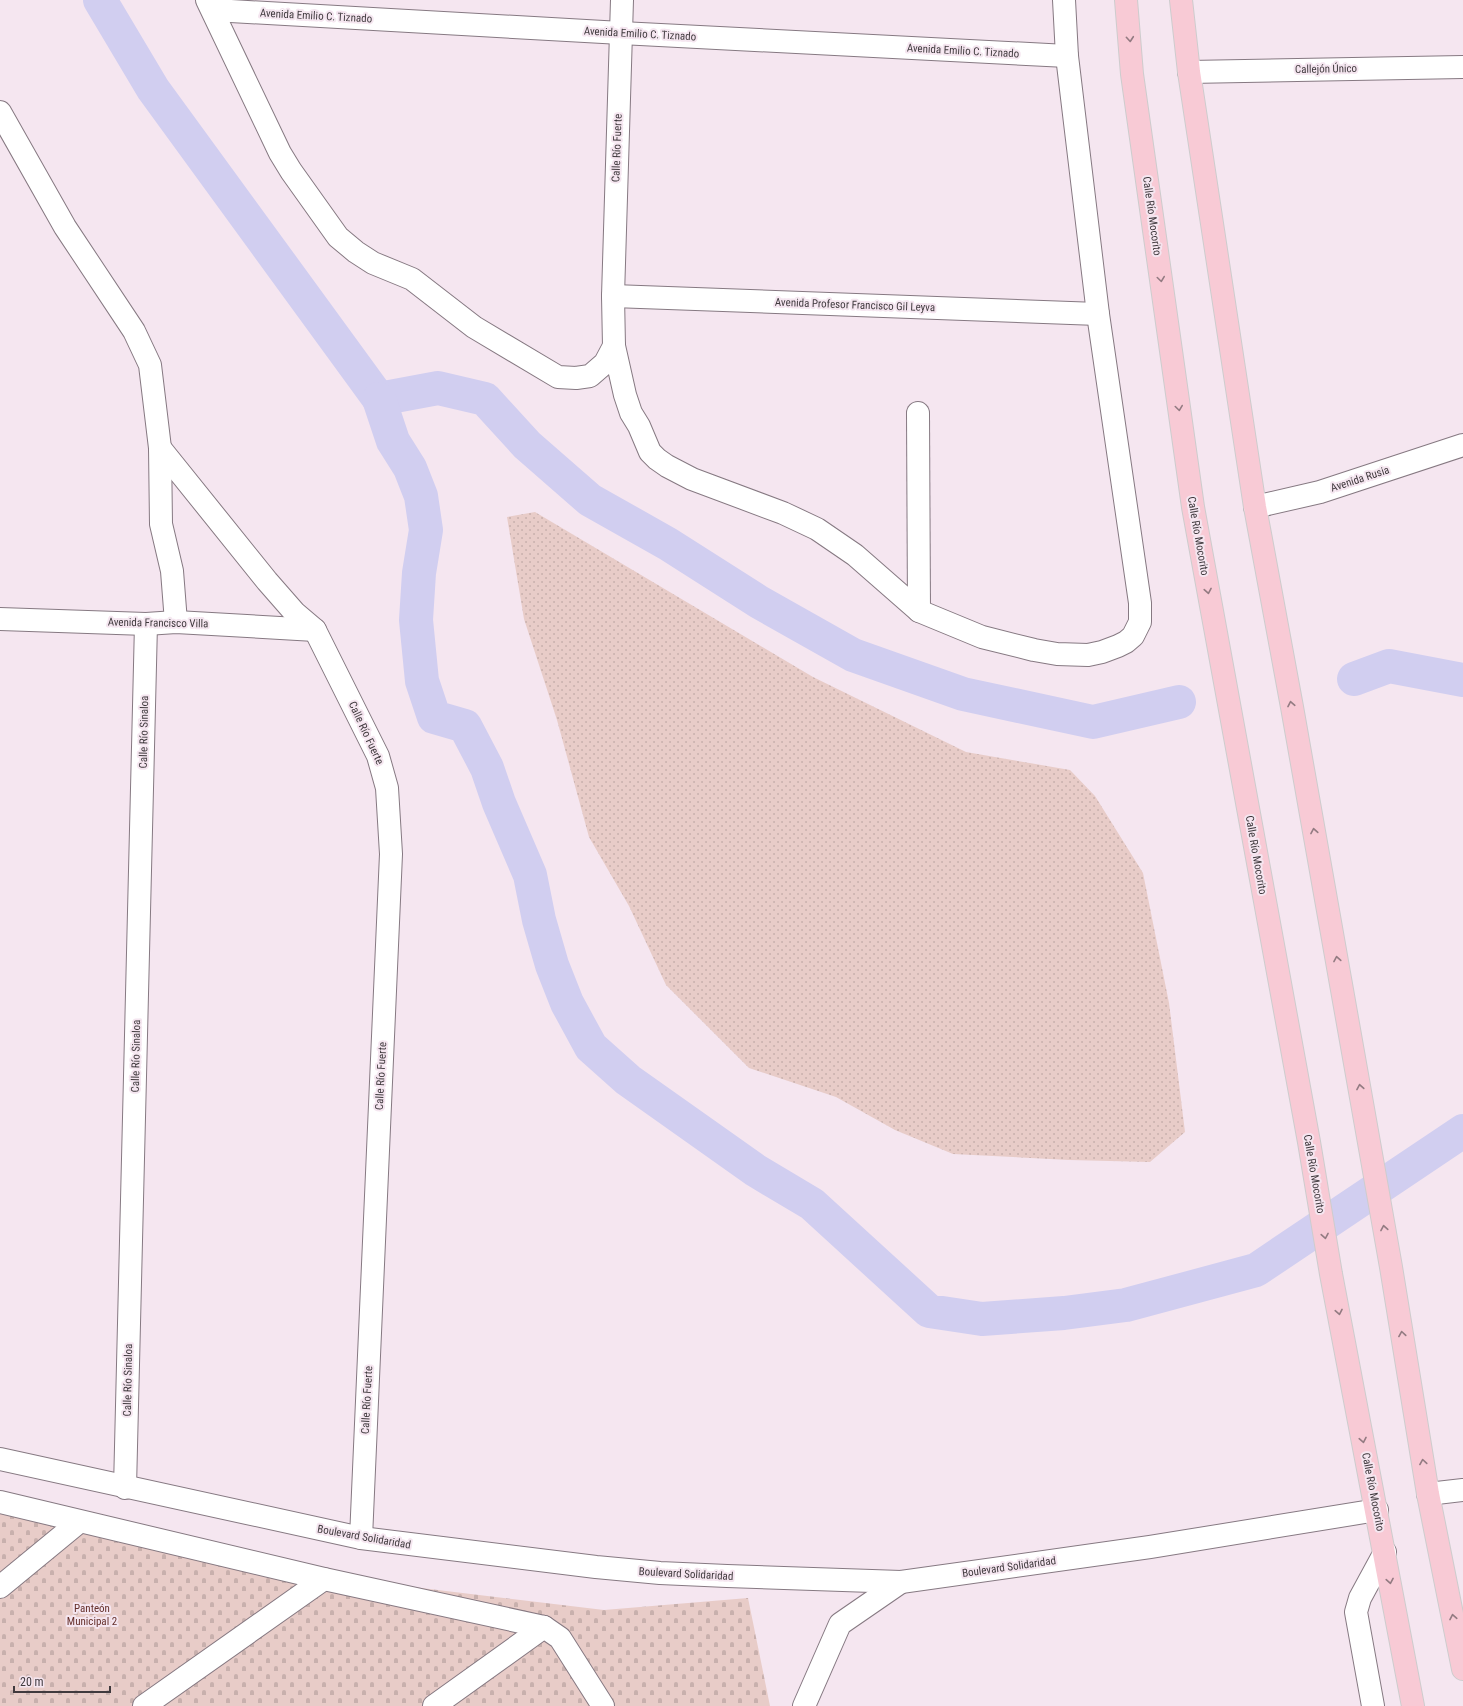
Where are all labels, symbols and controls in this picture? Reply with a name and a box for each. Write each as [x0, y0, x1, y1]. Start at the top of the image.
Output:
street label: Avenida Emilio C. Tiznado [260, 7, 373, 25]
street label: Avenida Emilio C. Tiznado [584, 25, 697, 43]
one-way arrow [1125, 36, 1134, 42]
street label: Avenida Emilio C. Tiznado [907, 42, 1020, 60]
street label: Callejón Único [1295, 62, 1358, 76]
street label: Calle Río Fuerte [609, 114, 625, 182]
street label: Calle Río Mocorito [1140, 176, 1164, 257]
one-way arrow [1156, 276, 1165, 282]
street label: Avenida Profesor Francisco Gil Leyva [775, 296, 935, 314]
one-way arrow [1174, 404, 1183, 411]
street label: Avenida Rusia [1329, 463, 1391, 495]
street label: Calle Río Mocorito [1185, 496, 1211, 577]
one-way arrow [1203, 588, 1211, 594]
street label: Avenida Francisco Villa [108, 616, 208, 630]
street label: Calle Río Sinaloa [137, 695, 151, 769]
street label: Calle Río Fuerte [346, 699, 386, 767]
one-way arrow [1287, 700, 1296, 707]
street label: Calle Río Mocorito [1243, 815, 1269, 896]
one-way arrow [1310, 828, 1319, 835]
one-way arrow [1333, 956, 1342, 963]
street label: Calle Río Sinaloa [129, 1019, 143, 1093]
street label: Calle Río Fuerte [373, 1042, 389, 1110]
one-way arrow [1356, 1084, 1364, 1091]
street label: Calle Río Mocorito [1301, 1134, 1327, 1215]
one-way arrow [1381, 1225, 1389, 1231]
one-way arrow [1320, 1233, 1329, 1239]
one-way arrow [1334, 1309, 1342, 1315]
one-way arrow [1398, 1331, 1407, 1337]
street label: Calle Río Sinaloa [121, 1343, 135, 1417]
street label: Calle Río Fuerte [359, 1366, 375, 1434]
one-way arrow [1359, 1437, 1367, 1443]
street label: Calle Río Mocorito [1359, 1452, 1387, 1533]
one-way arrow [1419, 1459, 1428, 1465]
street label: Boulevard Solidaridad [316, 1522, 412, 1552]
street label: Boulevard Solidaridad [961, 1554, 1057, 1580]
street label: Boulevard Solidaridad [638, 1565, 734, 1583]
one-way arrow [1386, 1578, 1394, 1584]
park label: Panteón Municipal 2 [67, 1602, 117, 1628]
one-way arrow [1449, 1614, 1457, 1620]
scale bar [14, 1668, 110, 1694]
text: 20 m [20, 1675, 44, 1689]

